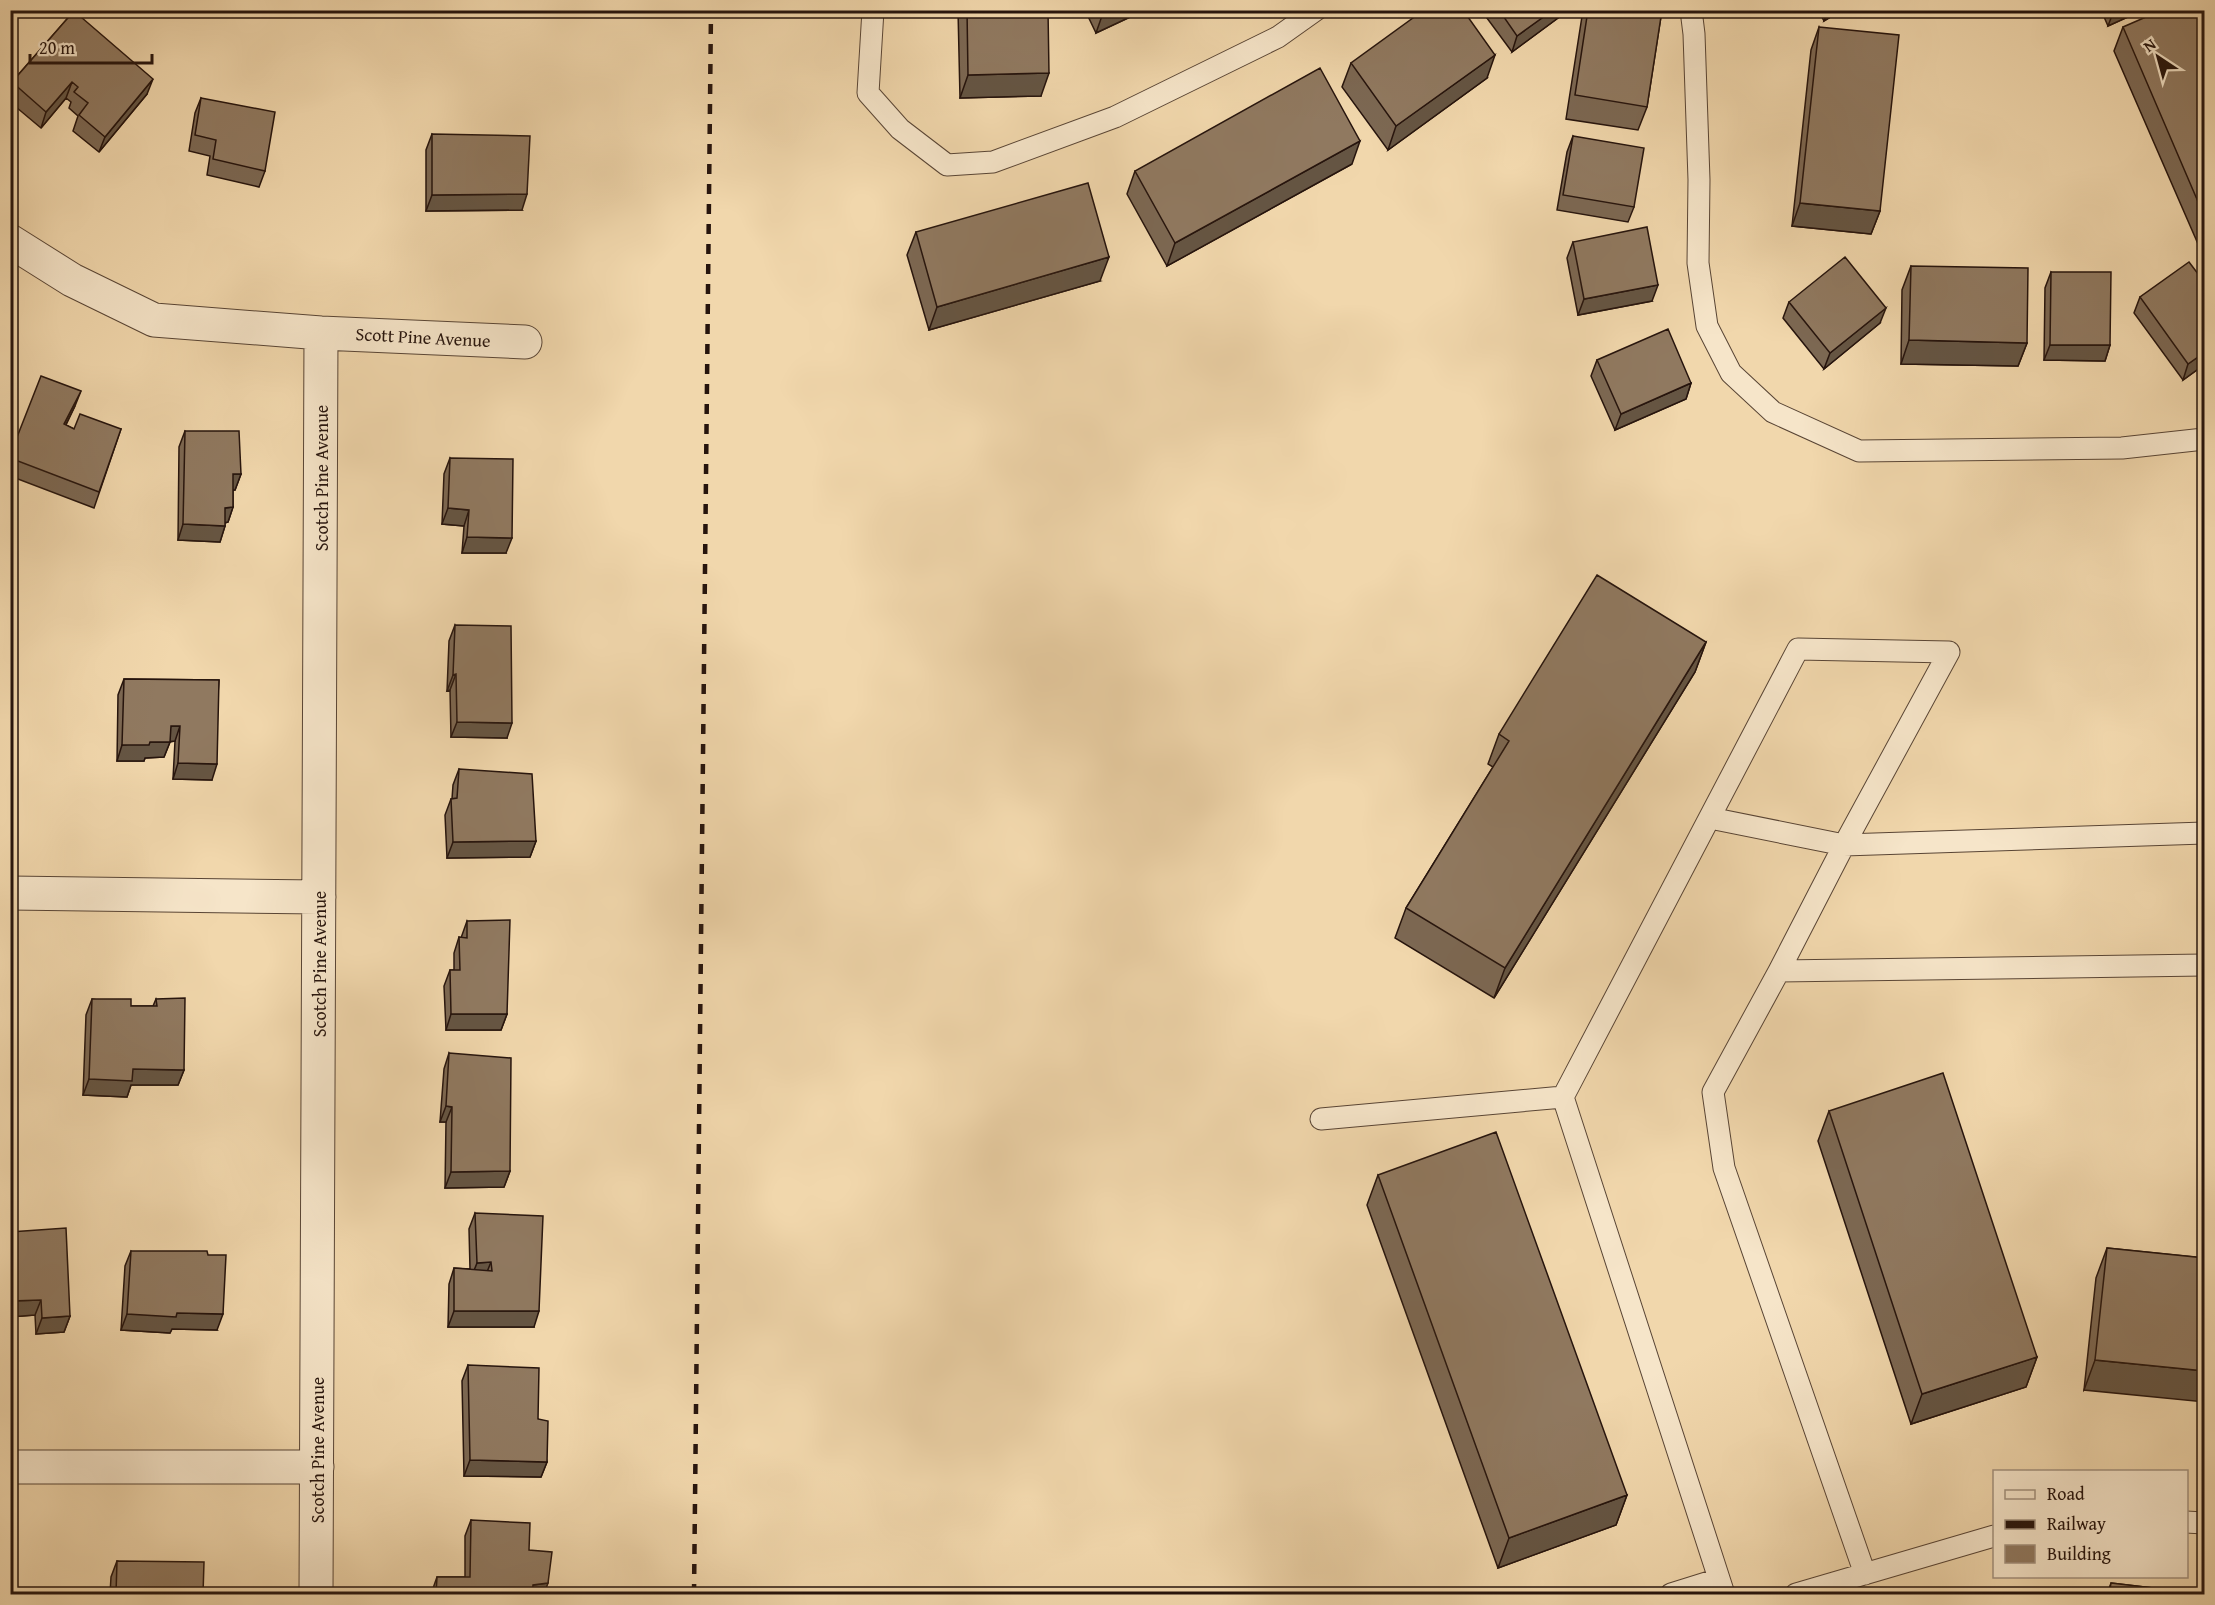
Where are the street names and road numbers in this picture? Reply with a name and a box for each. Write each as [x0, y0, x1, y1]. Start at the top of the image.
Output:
street label: Scott Pine Avenue [355, 320, 491, 354]
street label: Scotch Pine Avenue [308, 405, 335, 551]
street label: Scotch Pine Avenue [306, 891, 333, 1037]
street label: Scotch Pine Avenue [304, 1377, 331, 1523]

